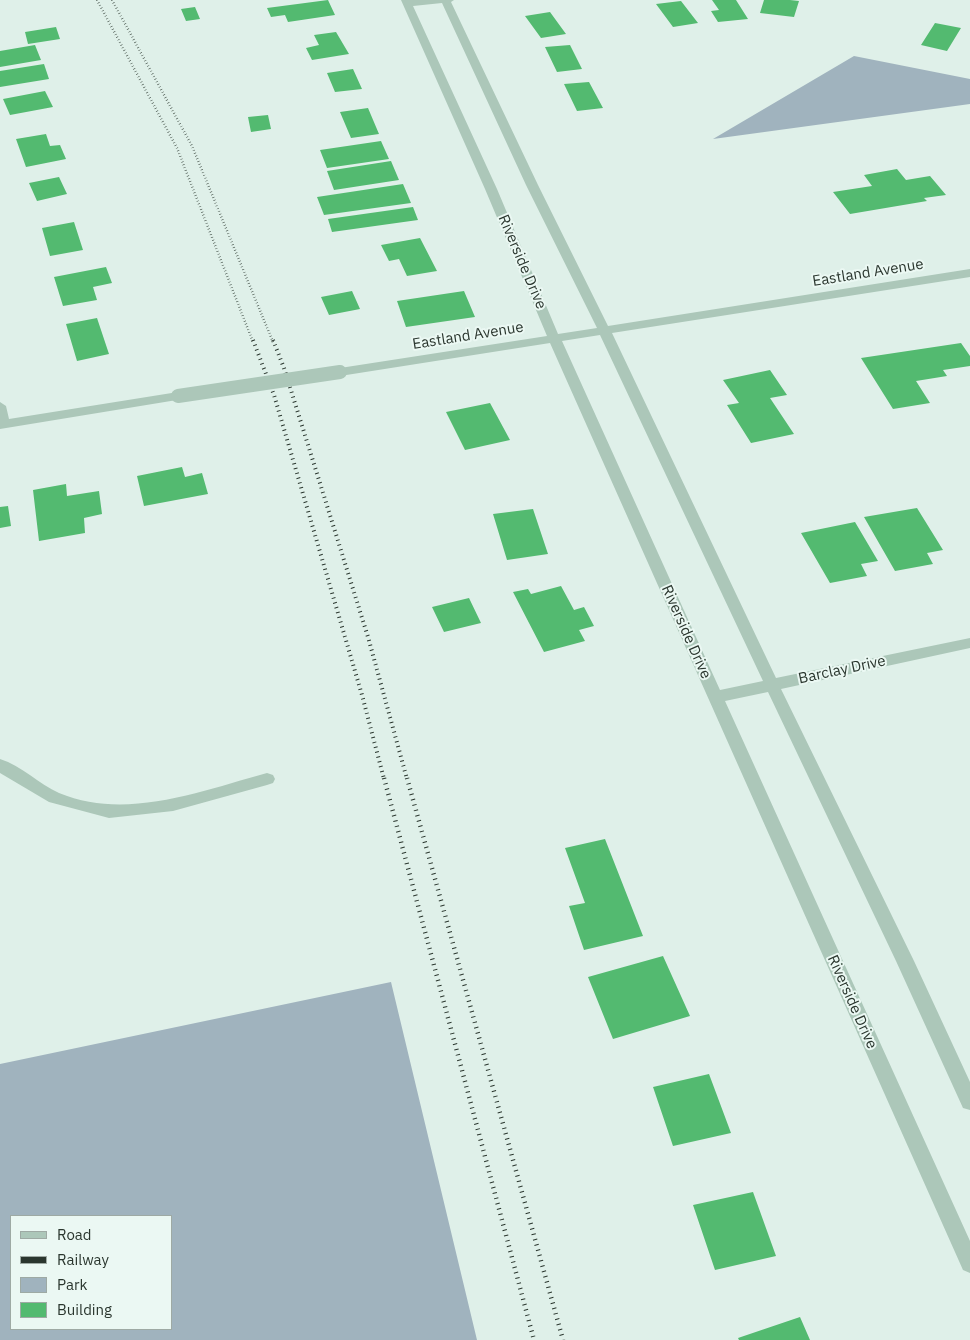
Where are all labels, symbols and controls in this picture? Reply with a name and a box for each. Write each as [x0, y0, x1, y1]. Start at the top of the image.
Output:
street label: Riverside Drive [494, 212, 550, 312]
street label: Eastland Avenue [811, 255, 925, 291]
street label: Eastland Avenue [411, 318, 525, 354]
street label: Riverside Drive [657, 582, 715, 682]
street label: Barclay Drive [797, 652, 887, 688]
street label: Riverside Drive [823, 952, 881, 1052]
legend [10, 1215, 172, 1330]
text: Road [57, 1225, 92, 1244]
text: Railway [57, 1250, 109, 1269]
text: Park [57, 1275, 87, 1294]
text: Building [57, 1300, 112, 1319]

